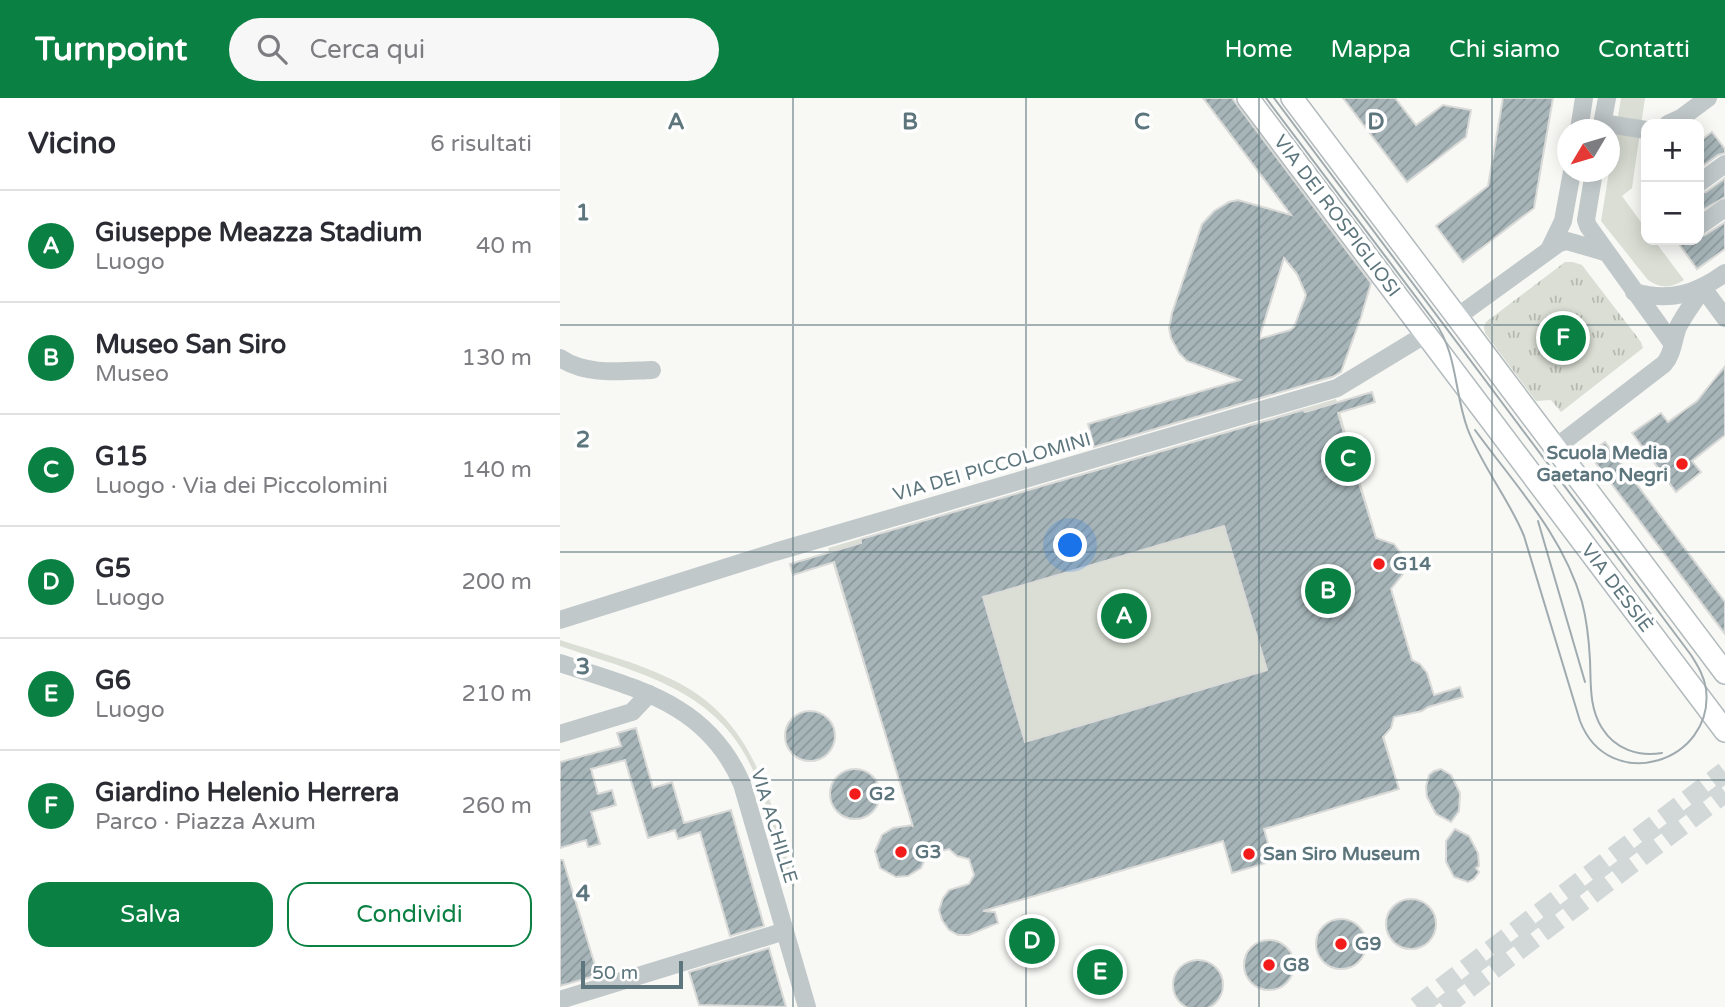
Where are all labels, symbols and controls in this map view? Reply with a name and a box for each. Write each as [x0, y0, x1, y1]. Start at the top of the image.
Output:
search box [229, 18, 719, 81]
text: Turnpoint [35, 30, 187, 69]
icon: search [253, 30, 291, 68]
text: Cerca qui [309, 34, 425, 65]
text: Home [1225, 35, 1293, 64]
text: Mappa [1331, 35, 1411, 64]
text: Chi siamo [1449, 35, 1560, 64]
text: Contatti [1598, 35, 1690, 64]
text: A [667, 108, 685, 136]
text: B [902, 108, 918, 136]
text: C [1134, 108, 1150, 136]
text: D [1367, 108, 1385, 136]
north arrow [1557, 119, 1620, 182]
map controls [1641, 119, 1704, 245]
button: + [1641, 119, 1704, 182]
text: Vicino [28, 125, 116, 162]
text: 6 risultati [430, 130, 532, 158]
street label: VIA DEI ROSPIGLIOSI [1269, 131, 1405, 301]
button: − [1641, 182, 1704, 245]
text: 1 [576, 199, 590, 227]
text: Giuseppe Meazza Stadium [95, 217, 422, 248]
text: A [42, 232, 60, 260]
text: 40 m [476, 232, 532, 260]
text: Luogo [95, 248, 165, 276]
pin: F [1540, 312, 1586, 364]
text: Museo San Siro [95, 329, 286, 360]
text: B [43, 344, 59, 372]
text: 130 m [462, 344, 532, 372]
text: Museo [95, 360, 169, 388]
text: 2 [576, 426, 590, 454]
street label: VIA DEI PICCOLOMINI [891, 428, 1093, 506]
pin: C [1325, 433, 1371, 485]
text: G15 [95, 441, 147, 472]
place label: Scuola Media Gaetano Negri [1536, 442, 1668, 487]
text: C [43, 456, 59, 484]
text: 140 m [462, 456, 532, 484]
marker: Scuola Media Gaetano Negri [1674, 456, 1690, 472]
text: Luogo · Via dei Piccolomini [95, 472, 388, 500]
your location [1053, 528, 1087, 562]
street label: VIA DESSIÈ [1577, 539, 1657, 637]
text: G5 [95, 553, 131, 584]
place label: G14 [1393, 553, 1431, 575]
marker: G14 [1371, 556, 1387, 572]
pin: B [1305, 565, 1351, 617]
text: D [42, 568, 60, 596]
text: 200 m [462, 568, 532, 596]
text: Luogo [95, 584, 165, 612]
pin: A [1101, 590, 1147, 642]
text: 3 [576, 653, 590, 681]
text: G6 [95, 665, 131, 696]
text: E [44, 680, 58, 708]
text: 210 m [462, 680, 532, 708]
text: Luogo [95, 696, 165, 724]
street label: VIA ACHILLE [746, 766, 802, 886]
text: Giardino Helenio Herrera [95, 777, 399, 808]
place label: G2 [869, 783, 895, 805]
marker: G2 [847, 786, 863, 802]
text: F [44, 792, 58, 820]
text: 260 m [462, 792, 532, 820]
text: Parco · Piazza Axum [95, 808, 316, 836]
place label: G3 [915, 841, 941, 863]
place label: San Siro Museum [1263, 843, 1420, 865]
marker: G3 [893, 844, 909, 860]
marker: San Siro Museum [1241, 846, 1257, 862]
text: 4 [576, 880, 591, 908]
button: Salva [28, 882, 273, 947]
button: Condividi [287, 882, 532, 947]
pin: D [1009, 915, 1055, 967]
place label: G9 [1355, 933, 1381, 955]
marker: G9 [1333, 936, 1349, 952]
pin: E [1077, 946, 1123, 998]
place label: G8 [1283, 954, 1309, 976]
marker: G8 [1261, 957, 1277, 973]
scale bar [581, 958, 682, 990]
text: 50 m [592, 962, 638, 984]

